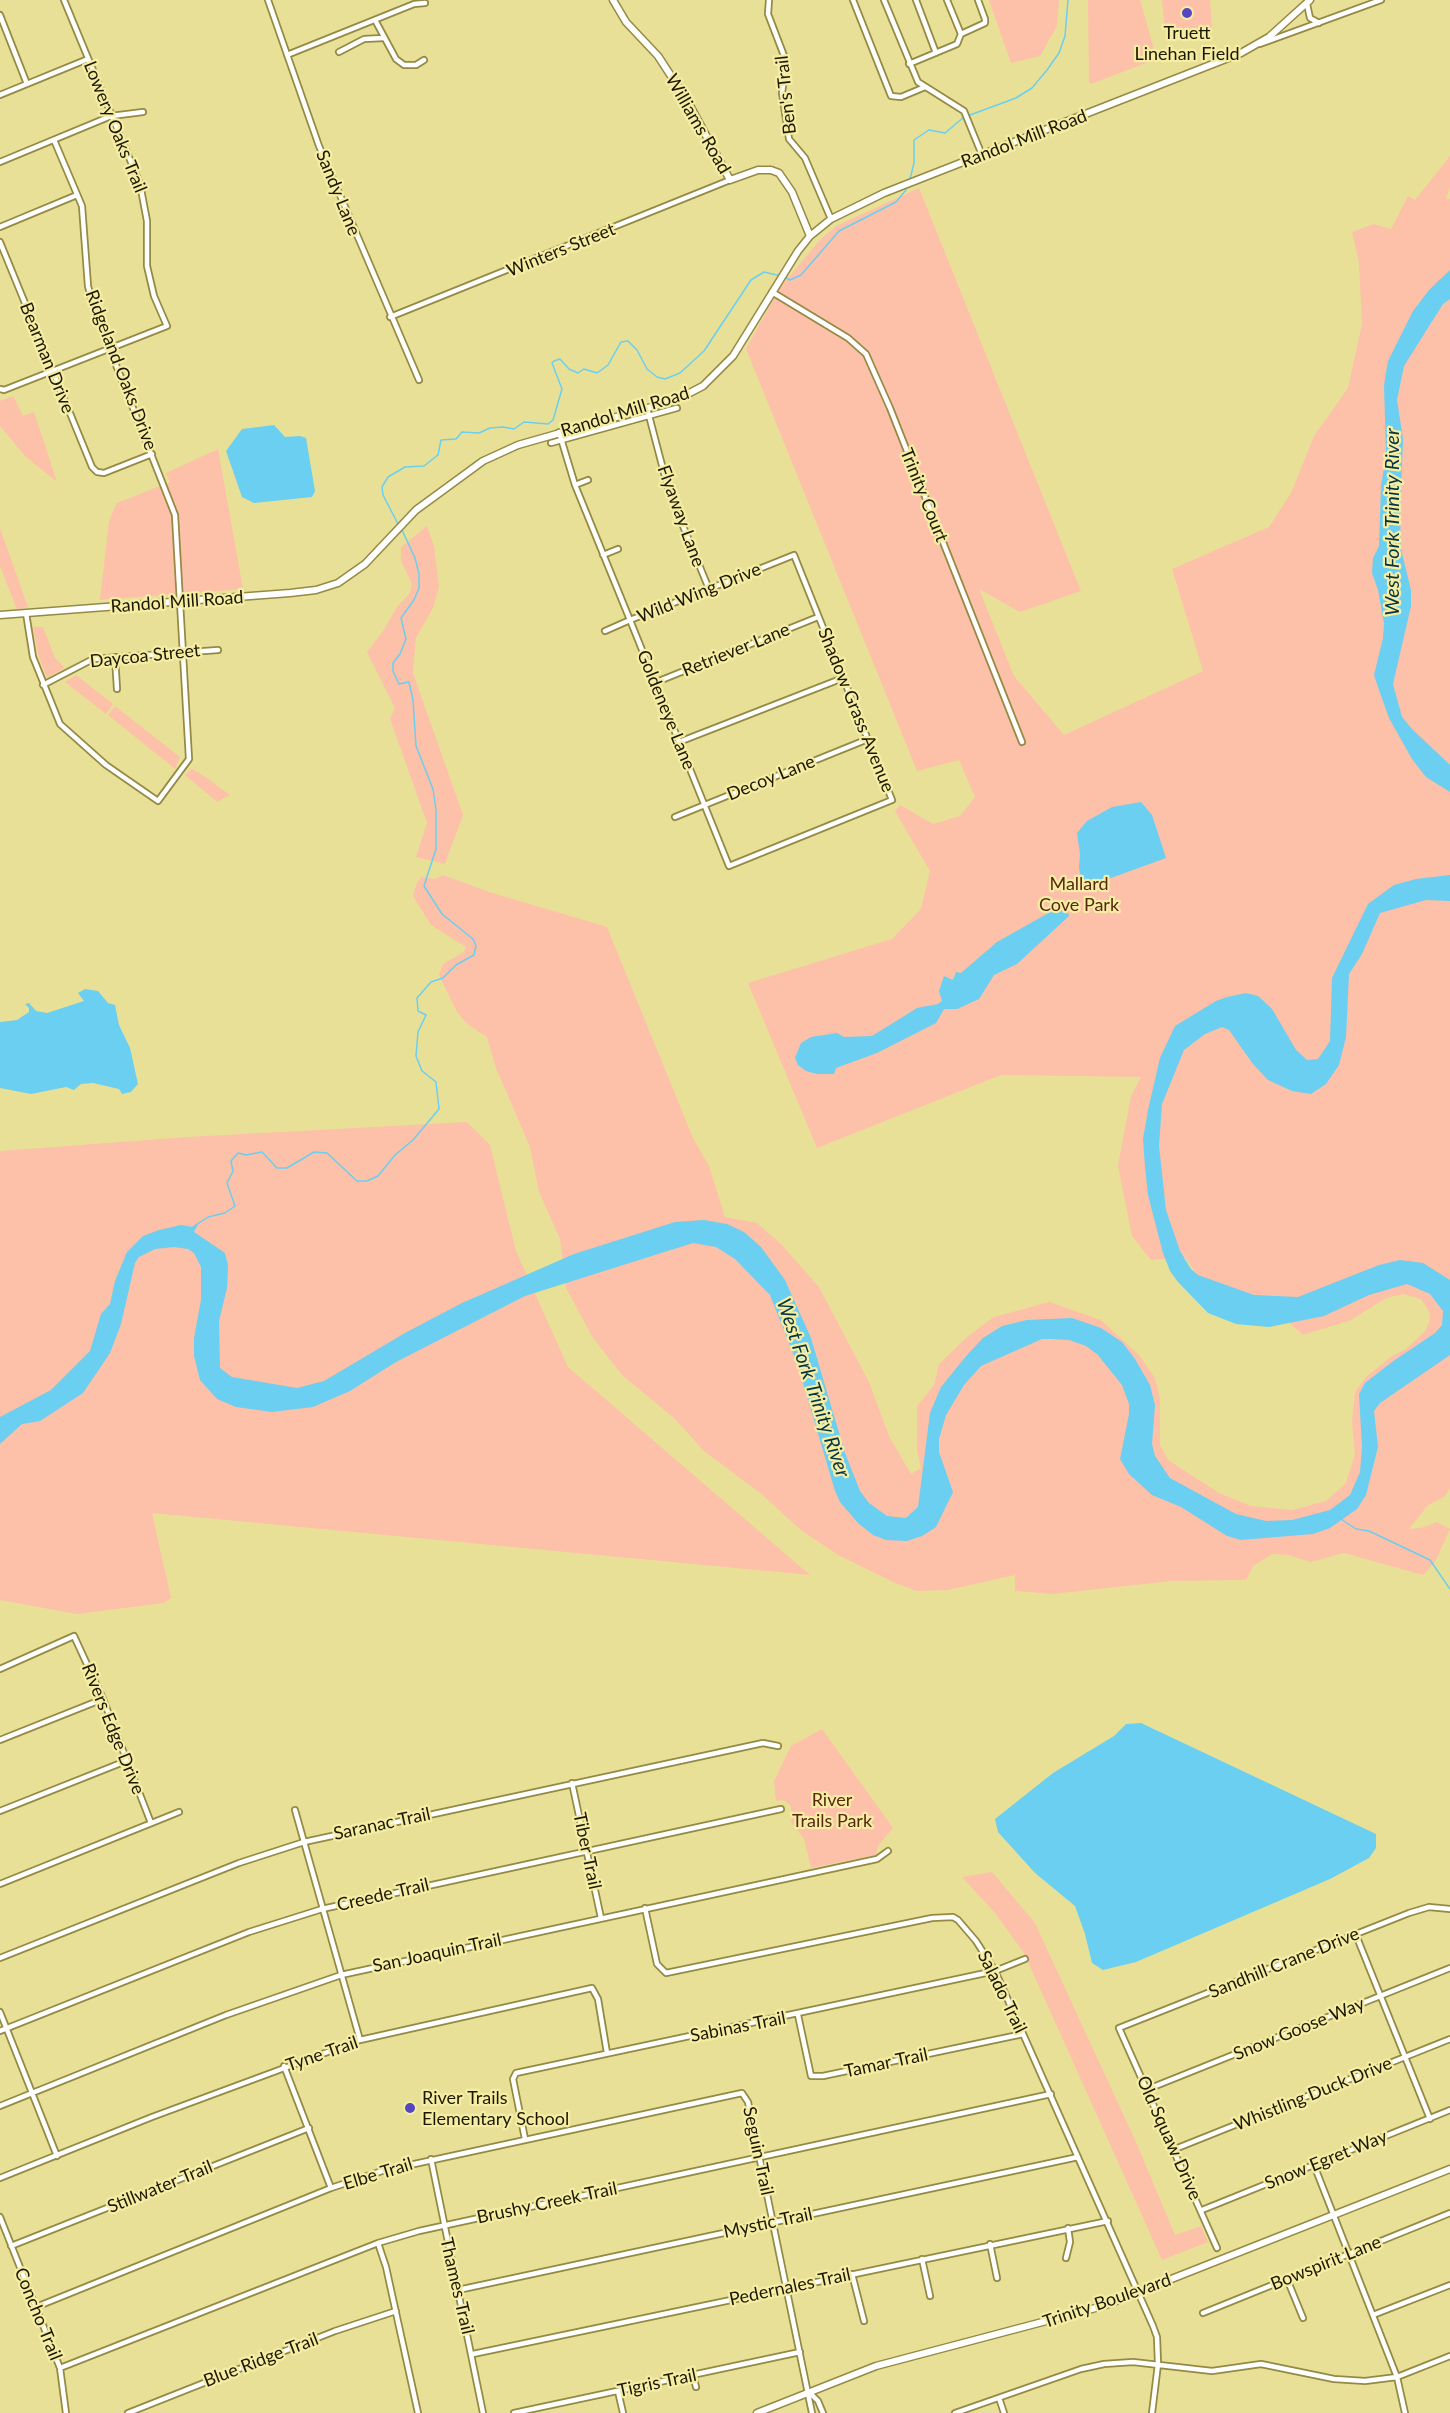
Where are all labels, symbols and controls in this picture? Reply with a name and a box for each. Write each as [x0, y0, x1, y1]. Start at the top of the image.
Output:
marker: Truett Linehan Field [1180, 6, 1194, 20]
place label: Truett Linehan Field [1134, 22, 1240, 64]
street label: Ben's Trail [771, 54, 801, 136]
street label: Lowery Oaks Trail [79, 58, 151, 196]
street label: Williams Road [661, 70, 735, 178]
street label: Randol Mill Road [958, 105, 1090, 173]
street label: Sandy Lane [311, 147, 365, 239]
street label: Winters Street [504, 218, 618, 282]
street label: Ridgeland Oaks Drive [80, 287, 162, 453]
street label: Bearman Drive [15, 299, 79, 417]
street label: Randol Mill Road [558, 382, 692, 442]
water label: West Fork Trinity River [1381, 428, 1405, 616]
street label: Trinity Court [895, 445, 953, 545]
street label: Flyaway Lane [653, 462, 709, 570]
street label: Wild Wing Drive [634, 558, 764, 628]
street label: Randol Mill Road [110, 587, 244, 617]
street label: Retriever Lane [679, 619, 793, 681]
street label: Shadow Grass Avenue [813, 625, 899, 795]
street label: Daycoa Street [89, 639, 201, 673]
street label: Goldeneye Lane [632, 647, 700, 773]
street label: Decoy Lane [724, 751, 818, 805]
park label: Mallard Cove Park [1039, 873, 1119, 916]
water label: West Fork Trinity River [771, 1295, 855, 1481]
street label: Rivers Edge Drive [77, 1660, 149, 1798]
park label: River Trails Park [792, 1789, 872, 1832]
street label: Saranac Trail [331, 1803, 433, 1845]
street label: Tiber Trail [568, 1811, 606, 1891]
street label: Creede Trail [335, 1874, 431, 1916]
street label: Sandhill Crane Drive [1206, 1923, 1362, 2003]
street label: San Joaquin Trail [371, 1929, 503, 1977]
street label: Salado Trail [973, 1947, 1031, 2037]
street label: Snow Goose Way [1230, 1993, 1368, 2065]
street label: Sabinas Trail [688, 2007, 788, 2047]
street label: Tyne Trail [283, 2032, 361, 2076]
street label: Tamar Trail [842, 2044, 930, 2082]
street label: Whistling Duck Drive [1231, 2052, 1395, 2136]
street label: Old Squaw Drive [1132, 2073, 1206, 2203]
place label: River Trails Elementary School [422, 2087, 569, 2130]
marker: River Trails Elementary School [403, 2101, 417, 2115]
street label: Seguin Trail [738, 2105, 778, 2197]
street label: Snow Egret Way [1262, 2126, 1390, 2194]
street label: Elbe Trail [341, 2153, 415, 2195]
street label: Stillwater Trail [104, 2156, 216, 2218]
street label: Brushy Creek Trail [475, 2178, 619, 2228]
street label: Mystic Trail [722, 2203, 814, 2243]
street label: Bowspirit Lane [1267, 2231, 1385, 2295]
street label: Thames Trail [435, 2235, 479, 2337]
street label: Concho Trail [10, 2264, 66, 2364]
street label: Pedernales Trail [727, 2264, 853, 2310]
street label: Trinity Boulevard [1040, 2269, 1174, 2333]
street label: Blue Ridge Trail [201, 2328, 321, 2392]
street label: Tigris Trail [616, 2364, 698, 2402]

